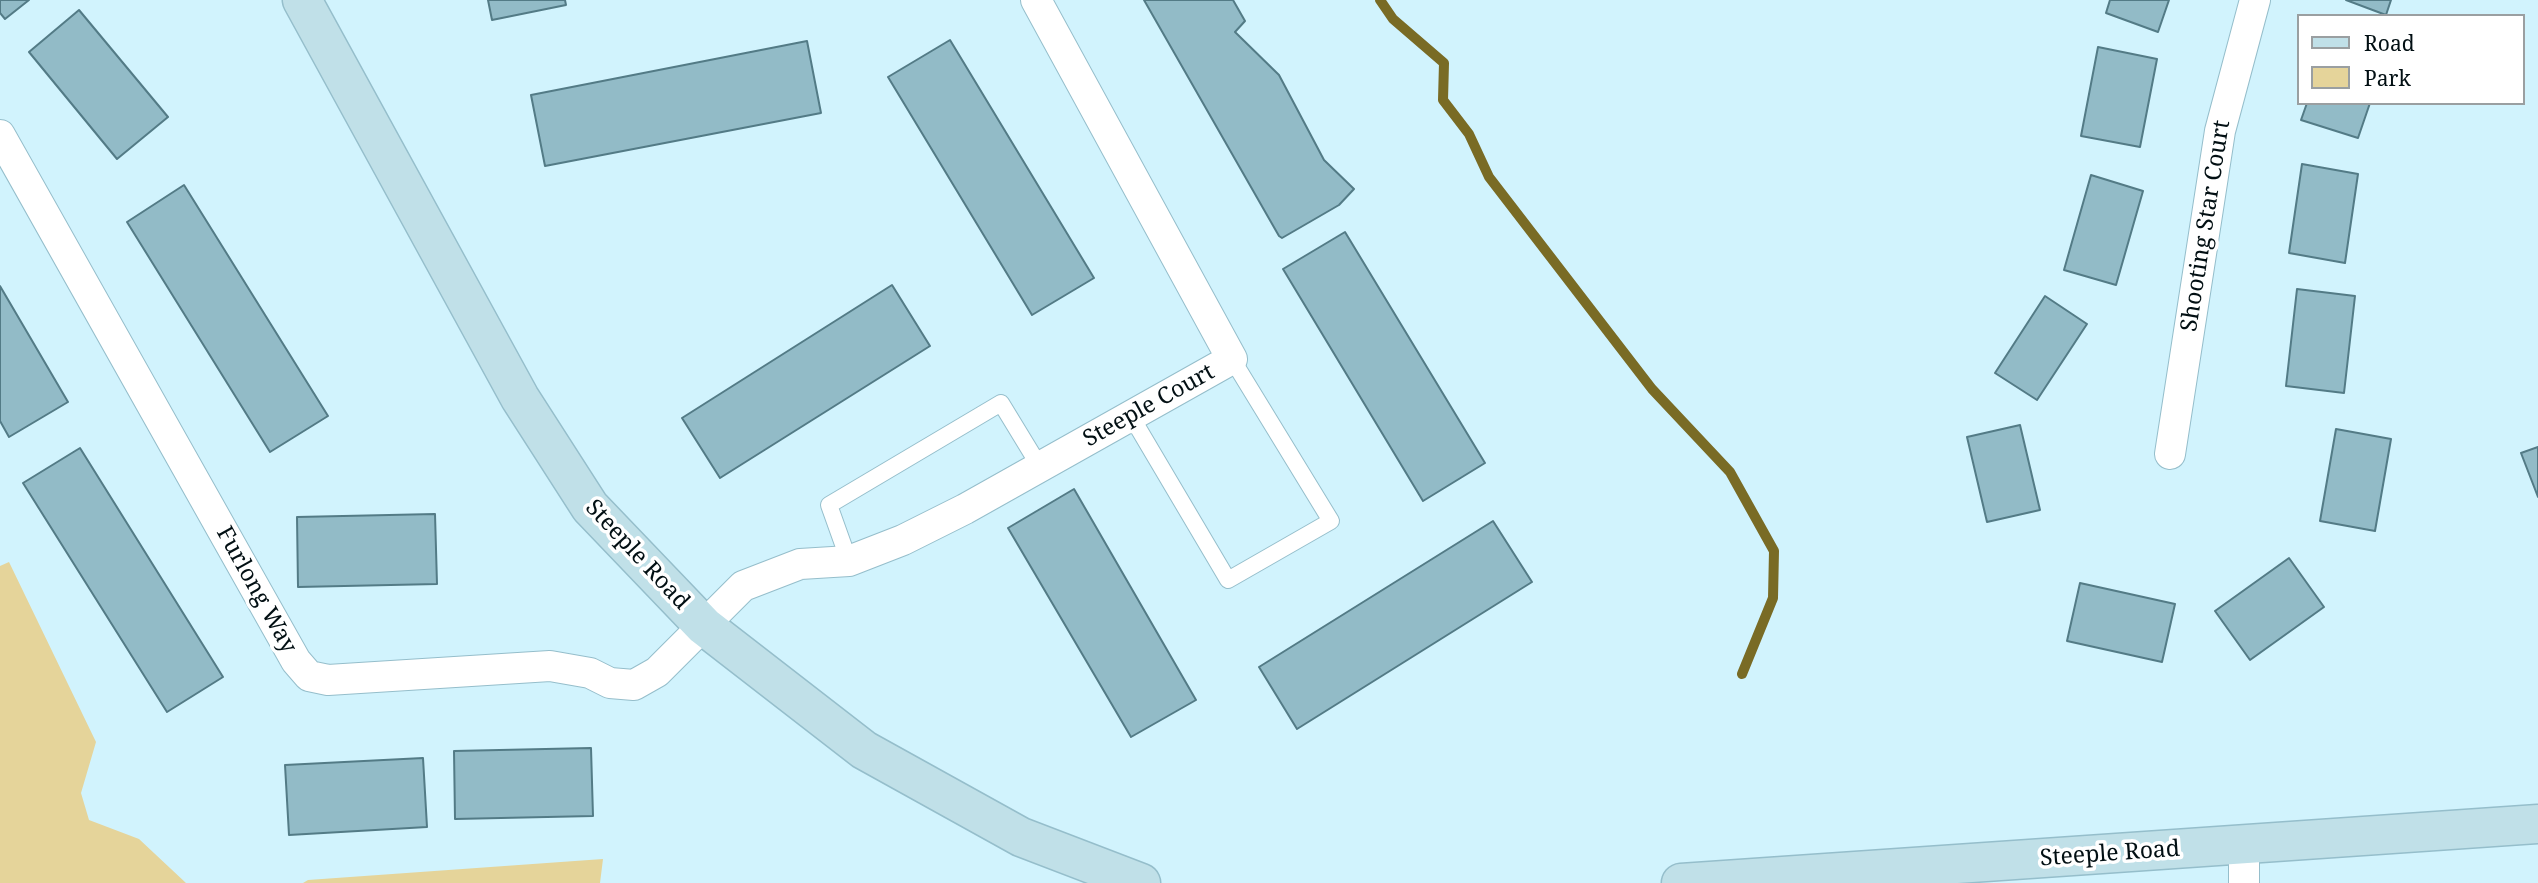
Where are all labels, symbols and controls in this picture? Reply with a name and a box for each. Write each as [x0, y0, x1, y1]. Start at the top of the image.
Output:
legend [2296, 14, 2524, 105]
text: Road [2364, 29, 2415, 57]
text: Park [2364, 64, 2411, 92]
street label: Shooting Star Court [2176, 118, 2236, 334]
street label: Steeple Court [1079, 359, 1219, 453]
street label: Steeple Road [579, 494, 695, 616]
street label: Furlong Way [210, 522, 302, 658]
street label: Steeple Road [2039, 835, 2181, 873]

